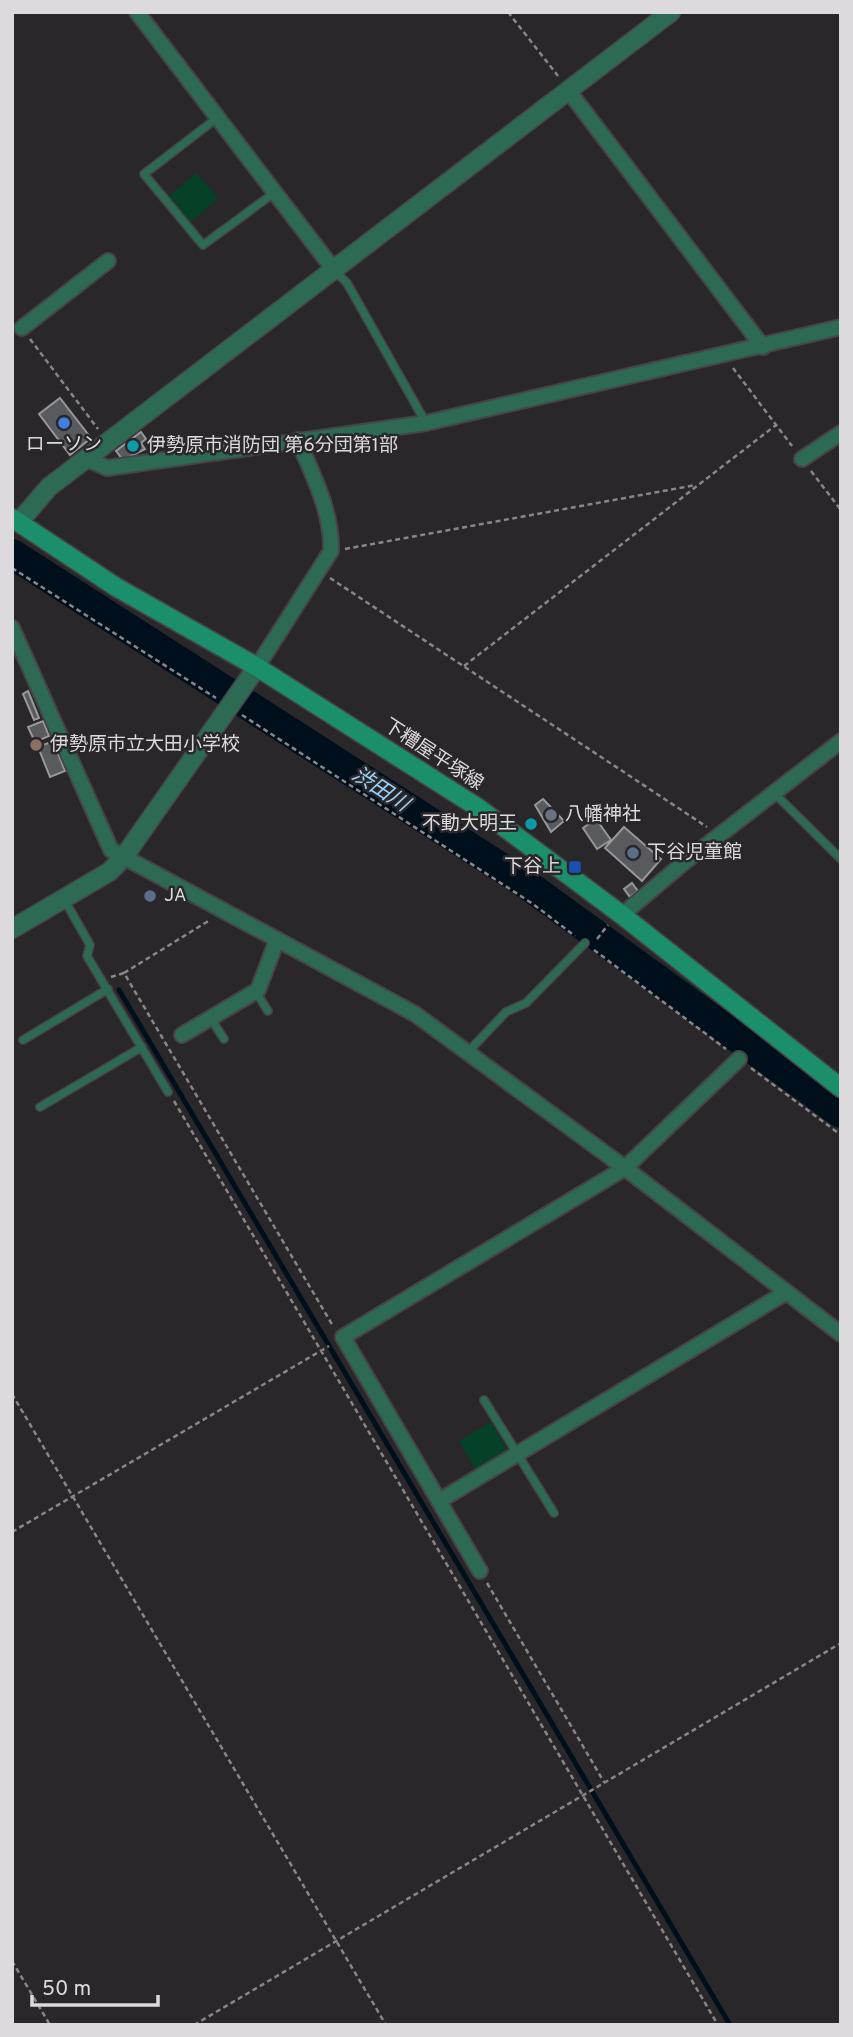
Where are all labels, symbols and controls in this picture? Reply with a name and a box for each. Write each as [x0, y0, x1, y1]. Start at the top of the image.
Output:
marker: ローソン [56, 415, 72, 431]
place label: ローソン [26, 433, 102, 457]
place label: 伊勢原市消防団 第6分団第1部 [147, 434, 398, 458]
marker: 伊勢原市消防団 第6分団第1部 [125, 438, 141, 454]
street label: 下糟屋平塚線 [379, 714, 487, 796]
place label: 伊勢原市立大田小学校 [50, 733, 240, 757]
marker: 伊勢原市立大田小学校 [28, 737, 44, 753]
water label: 渋田川 [346, 762, 415, 820]
place label: 八幡神社 [565, 803, 641, 827]
marker: 八幡神社 [543, 807, 559, 823]
place label: 不動大明王 [422, 812, 517, 836]
marker: 不動大明王 [523, 816, 539, 832]
place label: 下谷児童館 [647, 841, 742, 865]
marker: 下谷児童館 [625, 845, 641, 861]
place label: 下谷上 [504, 855, 561, 879]
marker: 下谷上 [567, 859, 583, 875]
place label: JA [164, 884, 187, 908]
marker: JA [142, 888, 158, 904]
scale bar [32, 1964, 158, 2008]
text: 50 m [42, 1976, 91, 2003]

